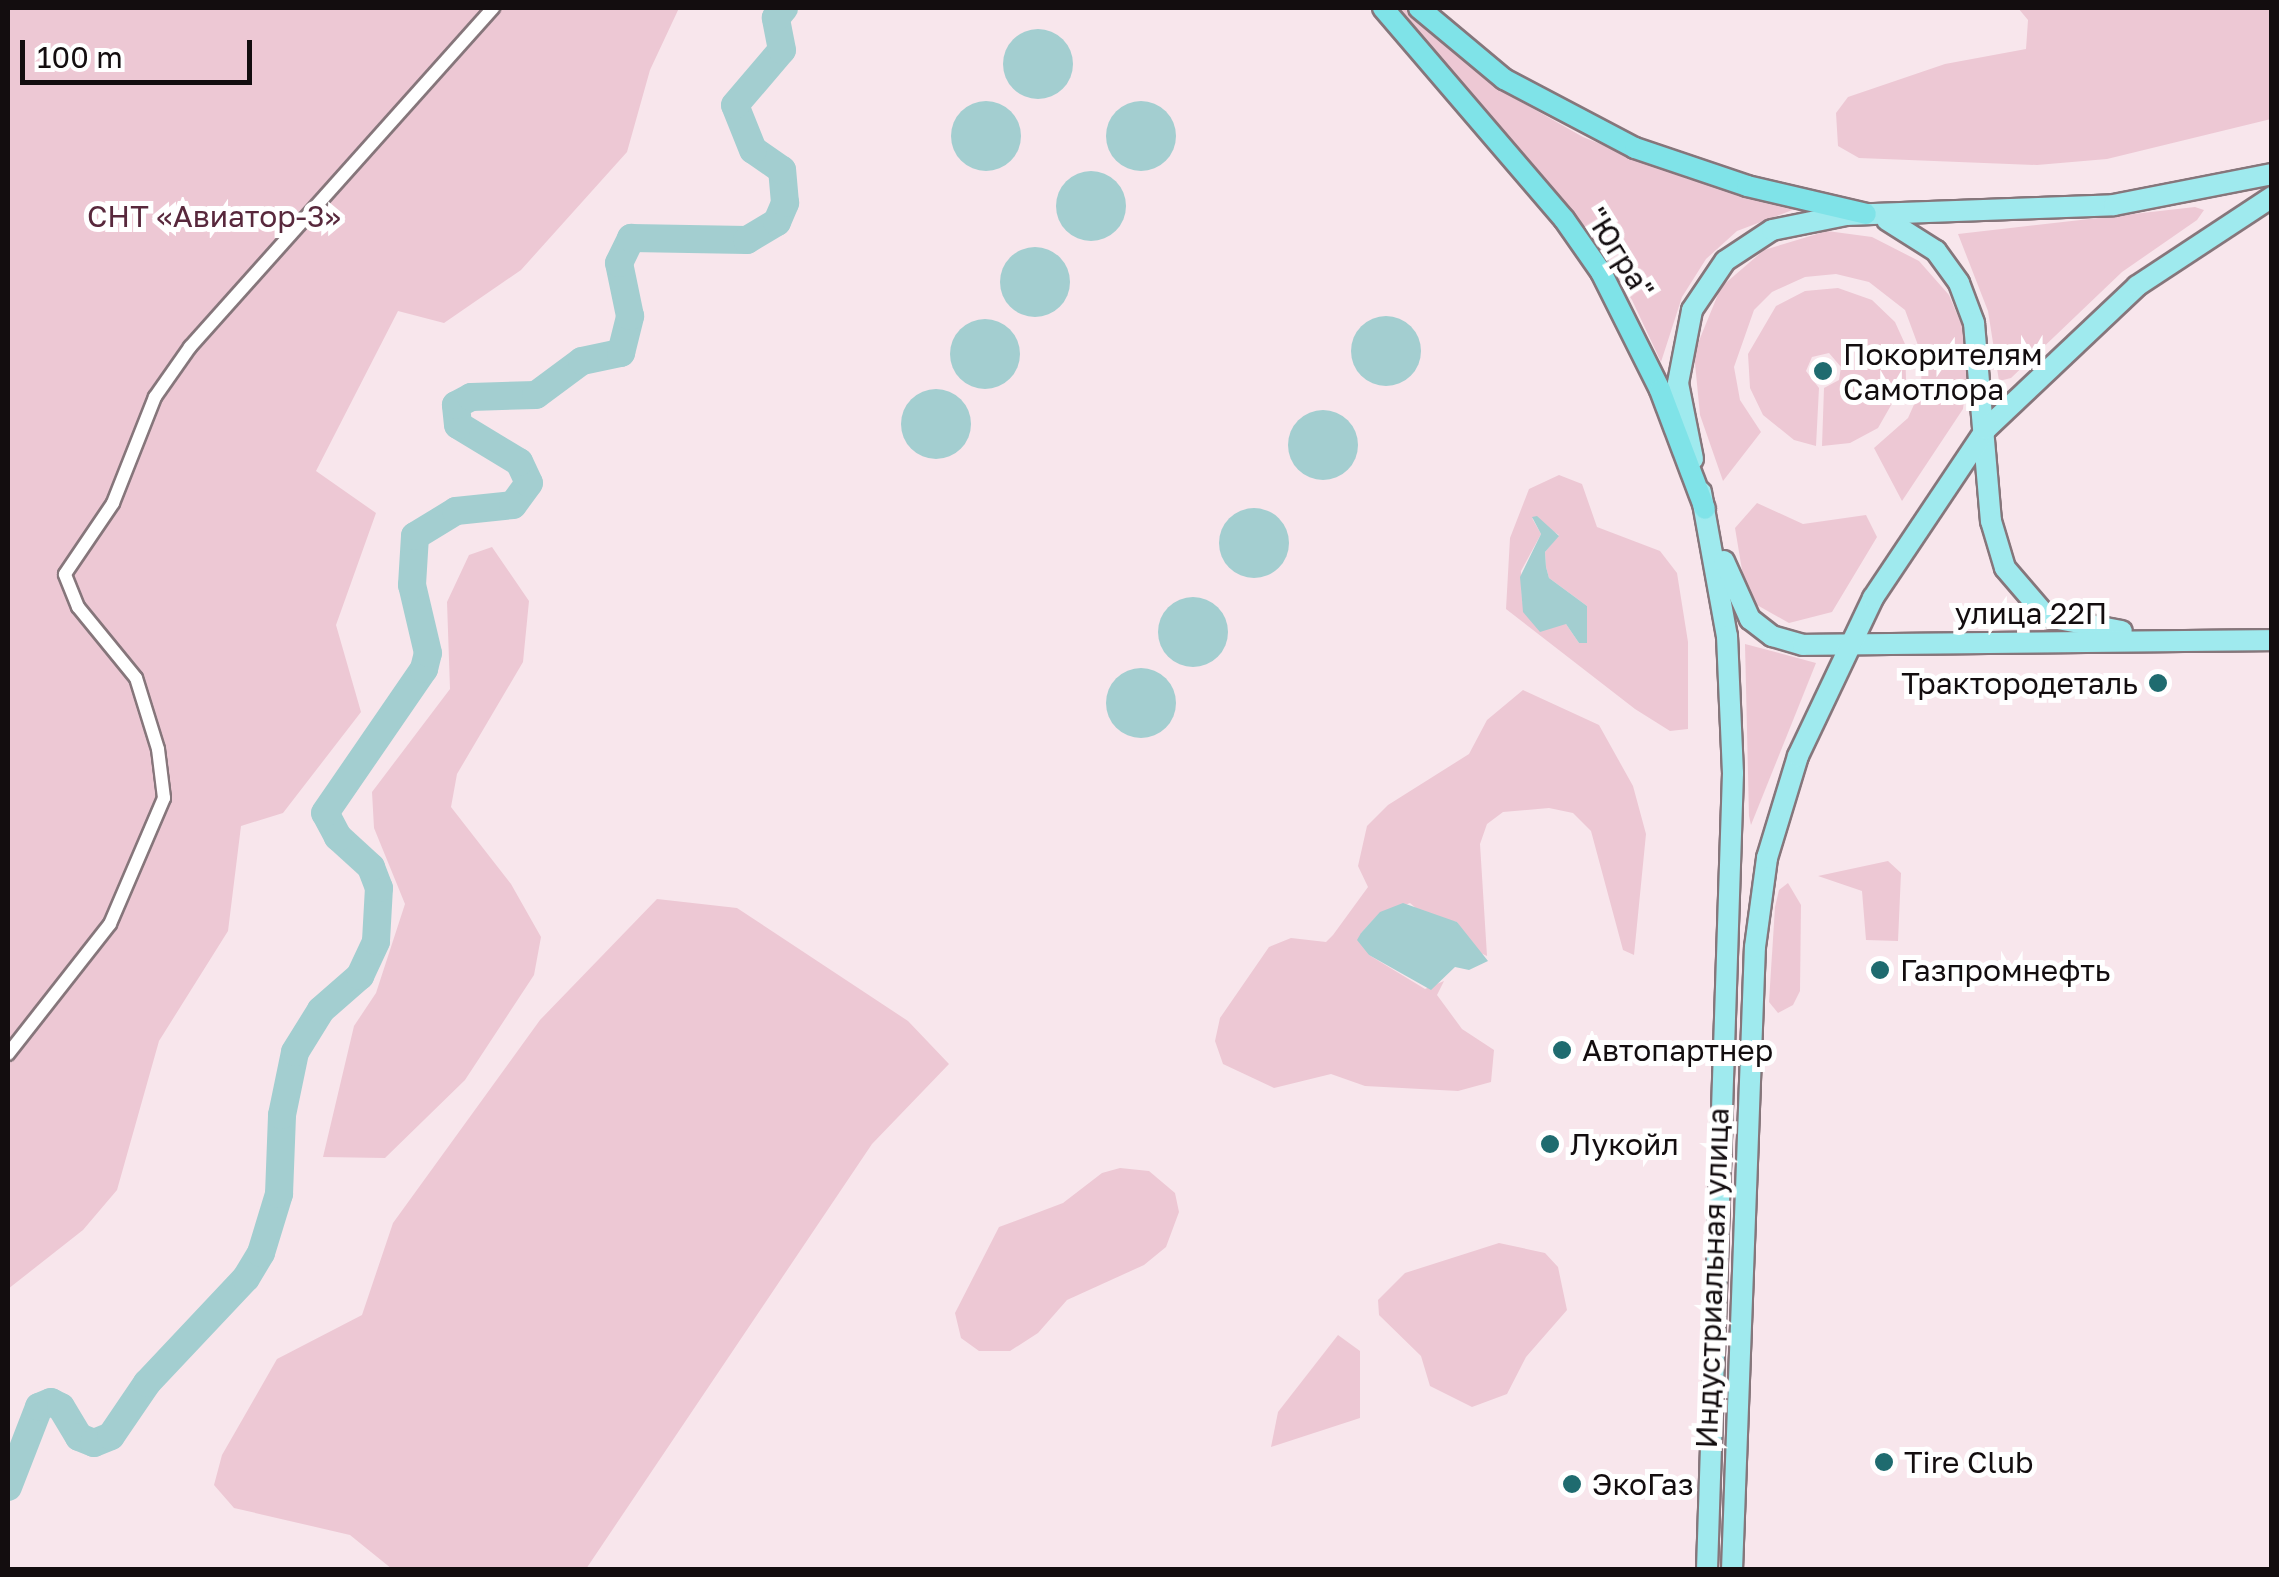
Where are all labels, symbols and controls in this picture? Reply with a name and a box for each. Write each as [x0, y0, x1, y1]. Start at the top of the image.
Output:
scale bar [25, 20, 258, 82]
text: 100 m [37, 39, 123, 75]
park label: СНТ «Авиатор-3» [87, 198, 341, 234]
street label: "Югра" [1578, 201, 1662, 305]
place label: Покорителям Самотлора [1843, 336, 2043, 406]
marker: Покорителям Самотлора [1812, 360, 1834, 382]
street label: улица 22П [1955, 595, 2107, 631]
place label: Трактородеталь [1901, 665, 2138, 701]
marker: Трактородеталь [2147, 672, 2169, 694]
place label: Газпромнефть [1900, 952, 2111, 988]
marker: Газпромнефть [1869, 959, 1891, 981]
place label: Автопартнер [1582, 1032, 1773, 1068]
marker: Автопартнер [1551, 1039, 1573, 1061]
street label: Индустриальная улица [1688, 1107, 1736, 1449]
place label: Лукойл [1570, 1126, 1679, 1162]
marker: Лукойл [1539, 1133, 1561, 1155]
place label: Tire Club [1904, 1444, 2034, 1480]
marker: Tire Club [1873, 1451, 1895, 1473]
place label: ЭкоГаз [1592, 1466, 1694, 1502]
marker: ЭкоГаз [1561, 1473, 1583, 1495]

